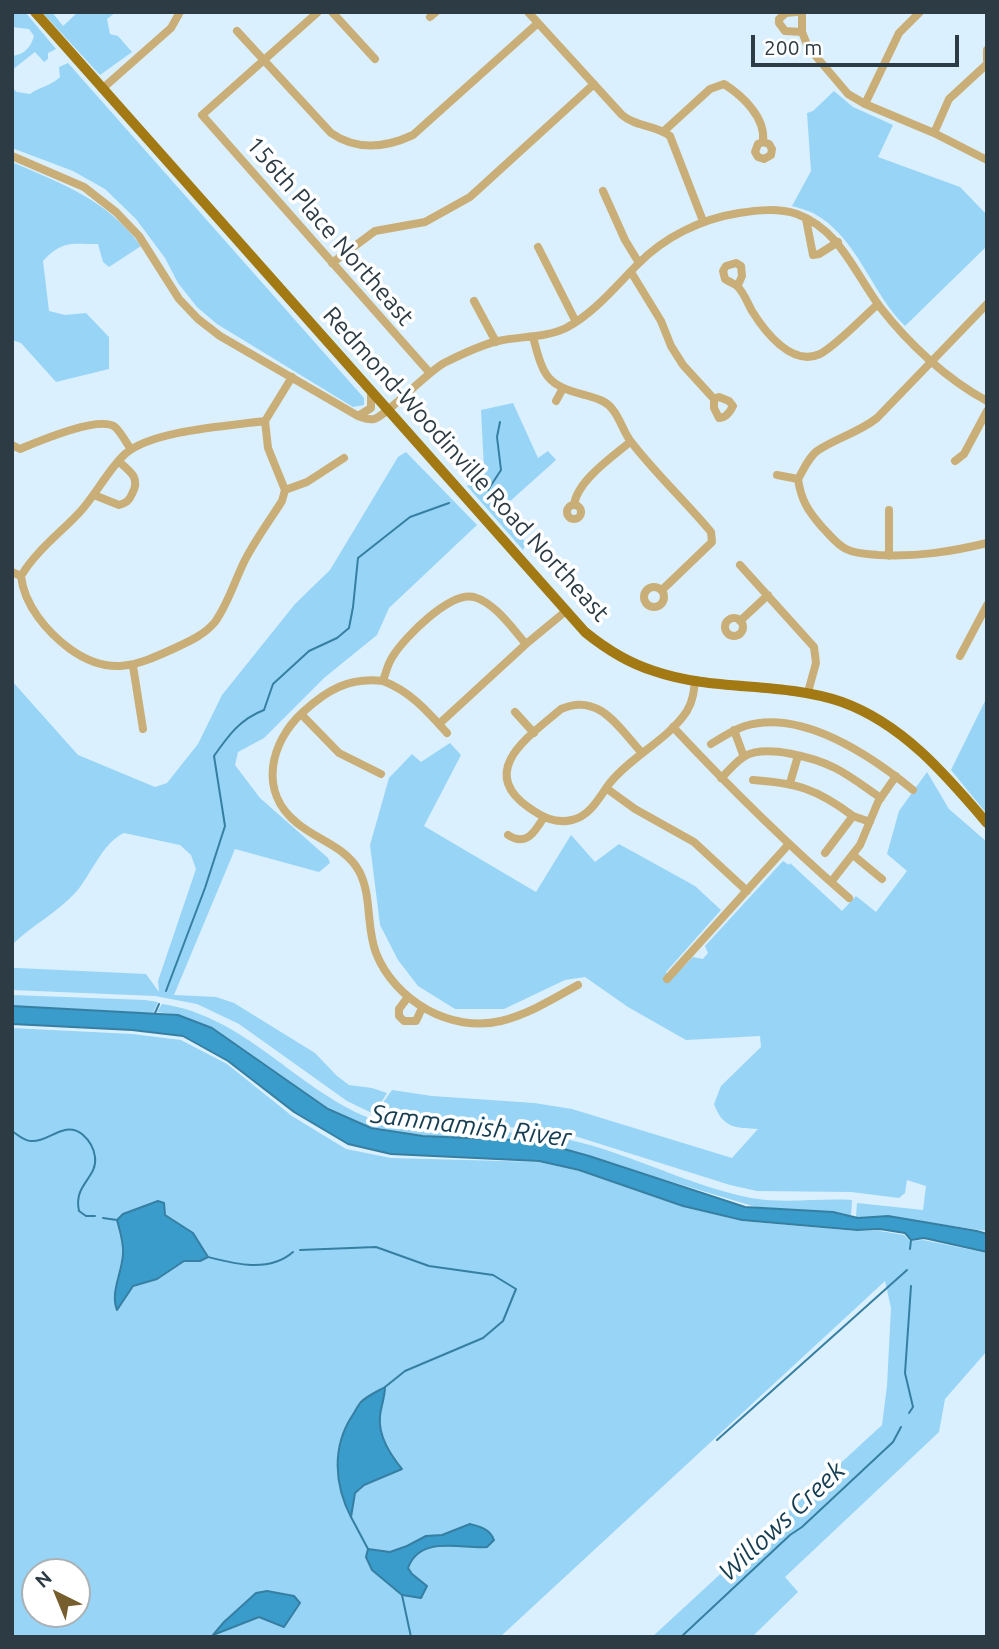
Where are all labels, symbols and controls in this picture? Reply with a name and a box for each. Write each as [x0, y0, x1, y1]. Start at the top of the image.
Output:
scale bar [754, 21, 962, 65]
text: 200 m [764, 35, 822, 59]
street label: 156th Place Northeast [240, 131, 420, 331]
street label: Redmond-Woodinville Road Northeast [317, 301, 615, 627]
water label: Sammamish River [369, 1098, 573, 1154]
water label: Willows Creek [713, 1455, 851, 1587]
north arrow [21, 1558, 91, 1628]
text: N [30, 1566, 56, 1592]

